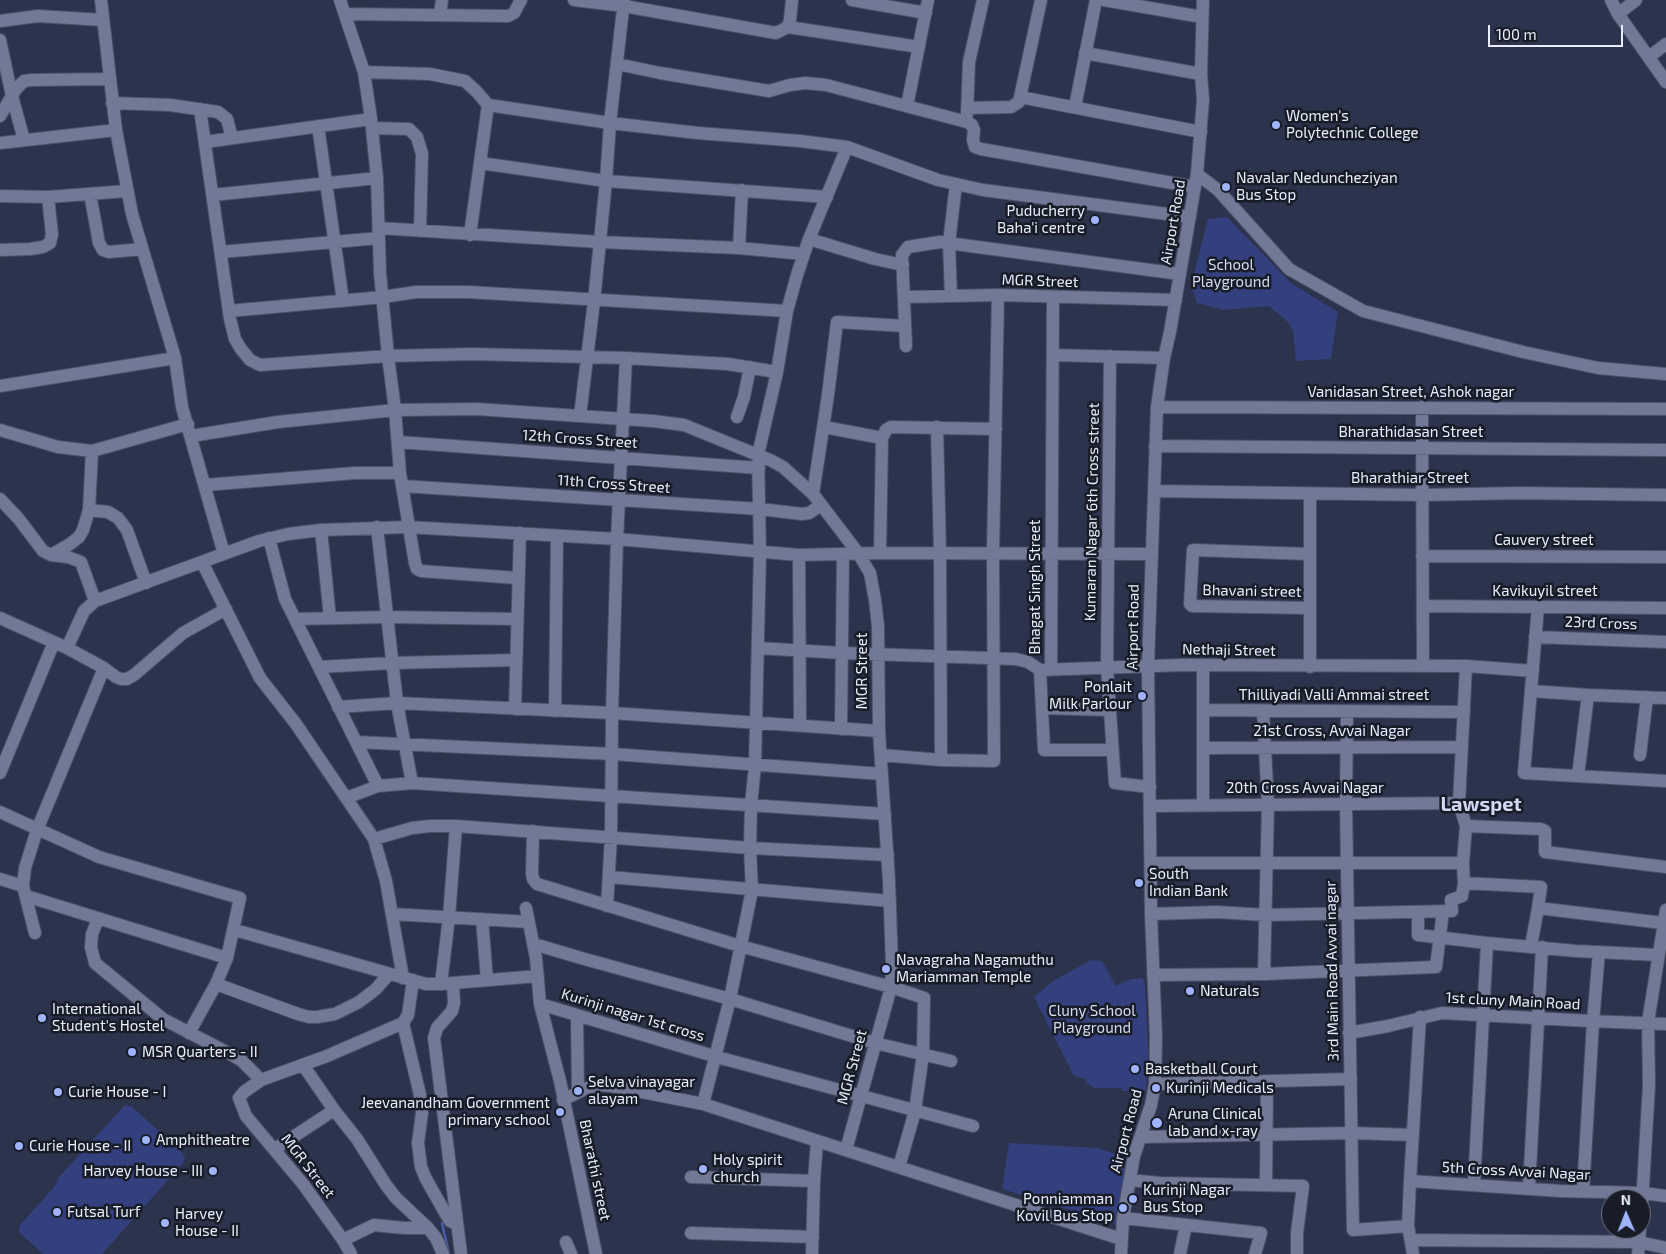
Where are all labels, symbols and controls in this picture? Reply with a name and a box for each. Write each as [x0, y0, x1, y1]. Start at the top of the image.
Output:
scale bar [1491, 15, 1626, 47]
text: 100 m [1496, 25, 1537, 43]
place label: Women's Polytechnic College [1286, 107, 1419, 142]
marker: Women's Polytechnic College [1270, 119, 1282, 131]
place label: Navalar Neduncheziyan Bus Stop [1236, 169, 1398, 204]
street label: Airport Road [1157, 178, 1189, 266]
marker: Navalar Neduncheziyan Bus Stop [1220, 181, 1232, 193]
place label: Puducherry Baha'i centre [997, 202, 1085, 237]
marker: Puducherry Baha'i centre [1089, 214, 1101, 226]
park label: School Playground [1192, 256, 1270, 291]
street label: MGR Street [1001, 271, 1079, 291]
street label: Vanidasan Street, Ashok nagar [1307, 383, 1515, 401]
street label: Kumaran Nagar 6th Cross street [1081, 403, 1103, 621]
street label: Bharathidasan Street [1338, 423, 1484, 441]
street label: 12th Cross Street [522, 426, 638, 452]
street label: Bharathiar Street [1351, 469, 1469, 487]
street label: 11th Cross Street [557, 471, 671, 497]
street label: Bhagat Singh Street [1026, 520, 1044, 654]
street label: Cauvery street [1494, 531, 1594, 549]
street label: Bhavani street [1202, 581, 1302, 601]
street label: Kavikuyil street [1492, 582, 1598, 600]
street label: Airport Road [1123, 584, 1143, 670]
street label: 23rd Cross [1564, 613, 1638, 633]
street label: MGR Street [853, 633, 871, 709]
street label: Nethaji Street [1182, 640, 1276, 660]
place label: Ponlait Milk Parlour [1049, 678, 1132, 713]
street label: Thilliyadi Valli Ammai street [1239, 686, 1429, 704]
marker: Ponlait Milk Parlour [1136, 690, 1148, 702]
street label: 21st Cross, Avvai Nagar [1253, 722, 1411, 740]
street label: 20th Cross Avvai Nagar [1226, 779, 1384, 797]
district label: Lawspet [1440, 792, 1522, 816]
place label: South Indian Bank [1149, 865, 1228, 900]
marker: South Indian Bank [1133, 877, 1145, 889]
street label: 3rd Main Road Avvai nagar [1321, 880, 1343, 1062]
place label: Navagraha Nagamuthu Mariamman Temple [896, 951, 1054, 986]
marker: Navagraha Nagamuthu Mariamman Temple [880, 963, 892, 975]
place label: Naturals [1200, 982, 1259, 1000]
street label: Kurinji nagar 1st cross [559, 985, 707, 1045]
marker: Naturals [1184, 985, 1196, 997]
street label: 1st cluny Main Road [1445, 988, 1581, 1014]
place label: International Student's Hostel [52, 1000, 164, 1035]
park label: Cluny School Playground [1048, 1002, 1136, 1037]
marker: International Student's Hostel [36, 1012, 48, 1024]
street label: MGR Street [833, 1028, 871, 1106]
place label: MSR Quarters - II [142, 1043, 258, 1061]
marker: MSR Quarters - II [126, 1046, 138, 1058]
place label: Basketball Court [1145, 1060, 1258, 1078]
marker: Basketball Court [1129, 1063, 1141, 1075]
place label: Selva vinayagar alayam [588, 1073, 695, 1108]
place label: Kurinji Medicals [1166, 1079, 1274, 1097]
marker: Kurinji Medicals [1150, 1082, 1162, 1094]
place label: Curie House - I [68, 1083, 166, 1101]
marker: Selva vinayagar alayam [572, 1085, 584, 1097]
marker: Curie House - I [52, 1086, 64, 1098]
street label: Airport Road [1106, 1087, 1146, 1175]
place label: Jeevanandham Government primary school [361, 1094, 550, 1129]
place label: Aruna Clinical lab and x-ray [1168, 1105, 1261, 1140]
marker: Jeevanandham Government primary school [554, 1106, 566, 1118]
marker: Aruna Clinical lab and x-ray [1150, 1116, 1164, 1130]
street label: Bharathi street [575, 1118, 615, 1222]
street label: MGR Street [277, 1130, 339, 1202]
place label: Amphitheatre [156, 1131, 250, 1149]
marker: Amphitheatre [140, 1134, 152, 1146]
place label: Curie House - II [29, 1137, 131, 1155]
marker: Curie House - II [13, 1140, 25, 1152]
place label: Holy spirit church [713, 1151, 782, 1186]
street label: 5th Cross Avvai Nagar [1441, 1158, 1591, 1184]
place label: Harvey House - III [84, 1162, 203, 1180]
marker: Holy spirit church [697, 1163, 709, 1175]
marker: Harvey House - III [207, 1165, 219, 1177]
place label: Kurinji Nagar Bus Stop [1143, 1181, 1231, 1216]
north arrow [1601, 1189, 1651, 1239]
place label: Ponniamman Kovil Bus Stop [1016, 1190, 1113, 1225]
text: N [1621, 1191, 1631, 1208]
marker: Kurinji Nagar Bus Stop [1127, 1193, 1139, 1205]
marker: Ponniamman Kovil Bus Stop [1117, 1202, 1129, 1214]
place label: Futsal Turf [67, 1203, 140, 1221]
place label: Harvey House - II [175, 1205, 239, 1240]
marker: Futsal Turf [51, 1206, 63, 1218]
marker: Harvey House - II [159, 1217, 171, 1229]

